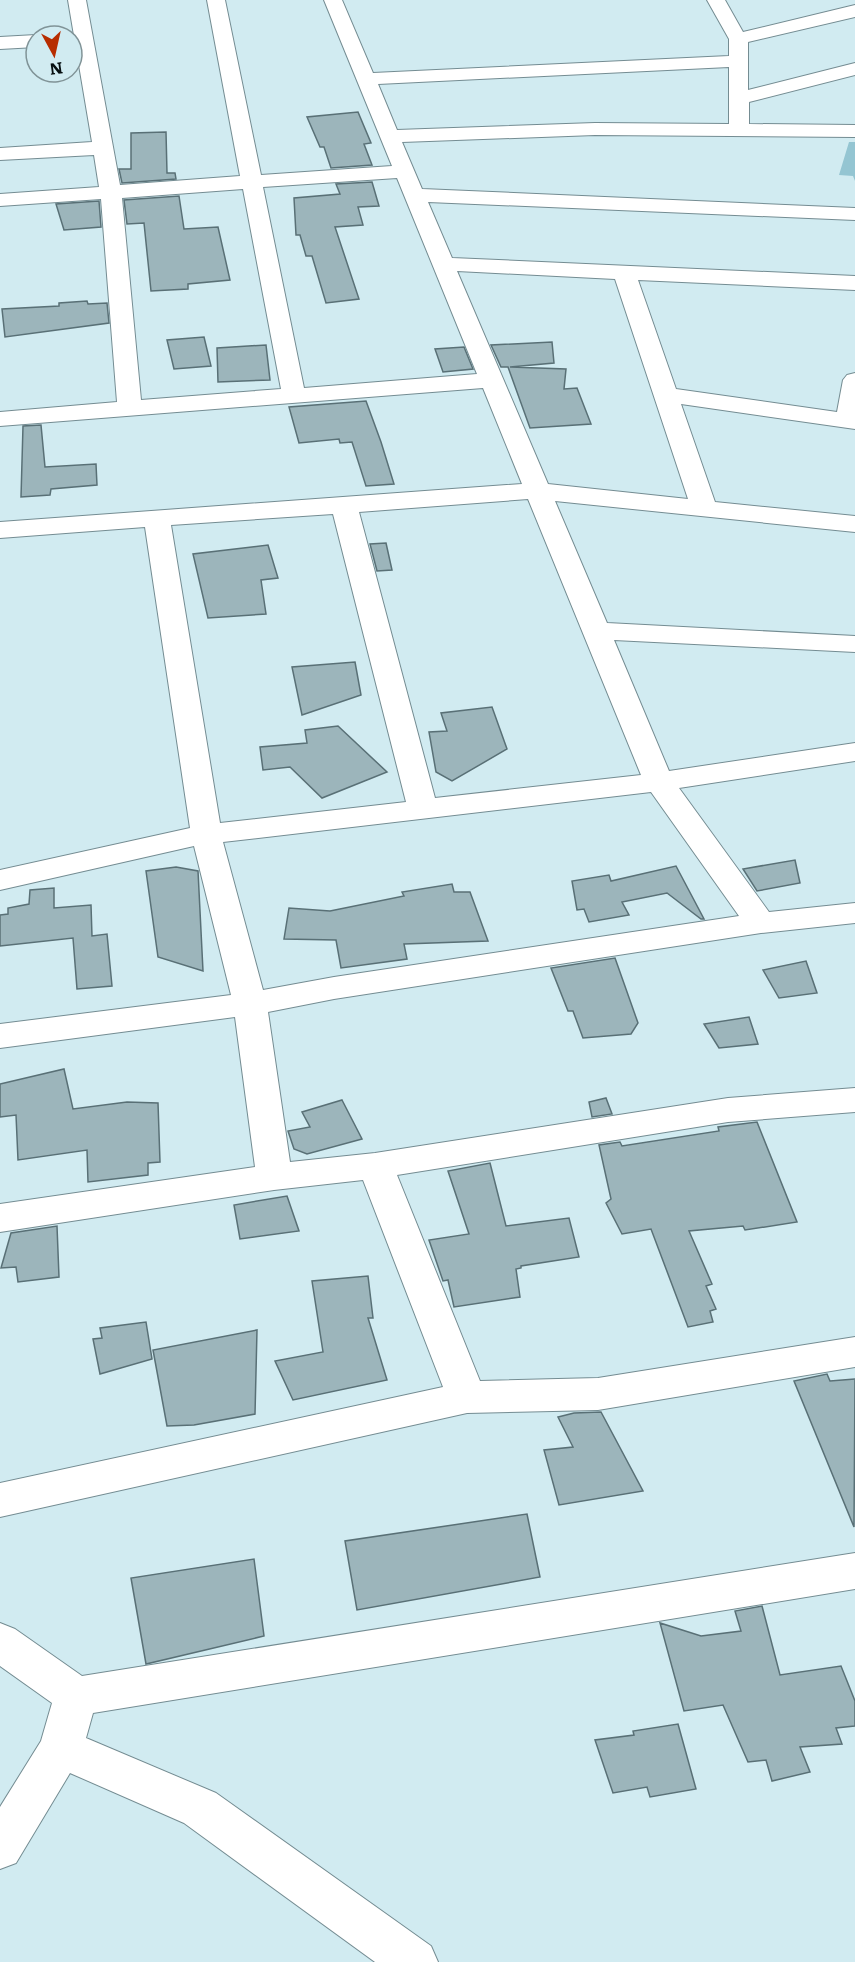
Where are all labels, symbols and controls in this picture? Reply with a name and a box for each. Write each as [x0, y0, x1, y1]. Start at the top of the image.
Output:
north arrow [24, 24, 84, 84]
text: N [48, 57, 65, 83]

